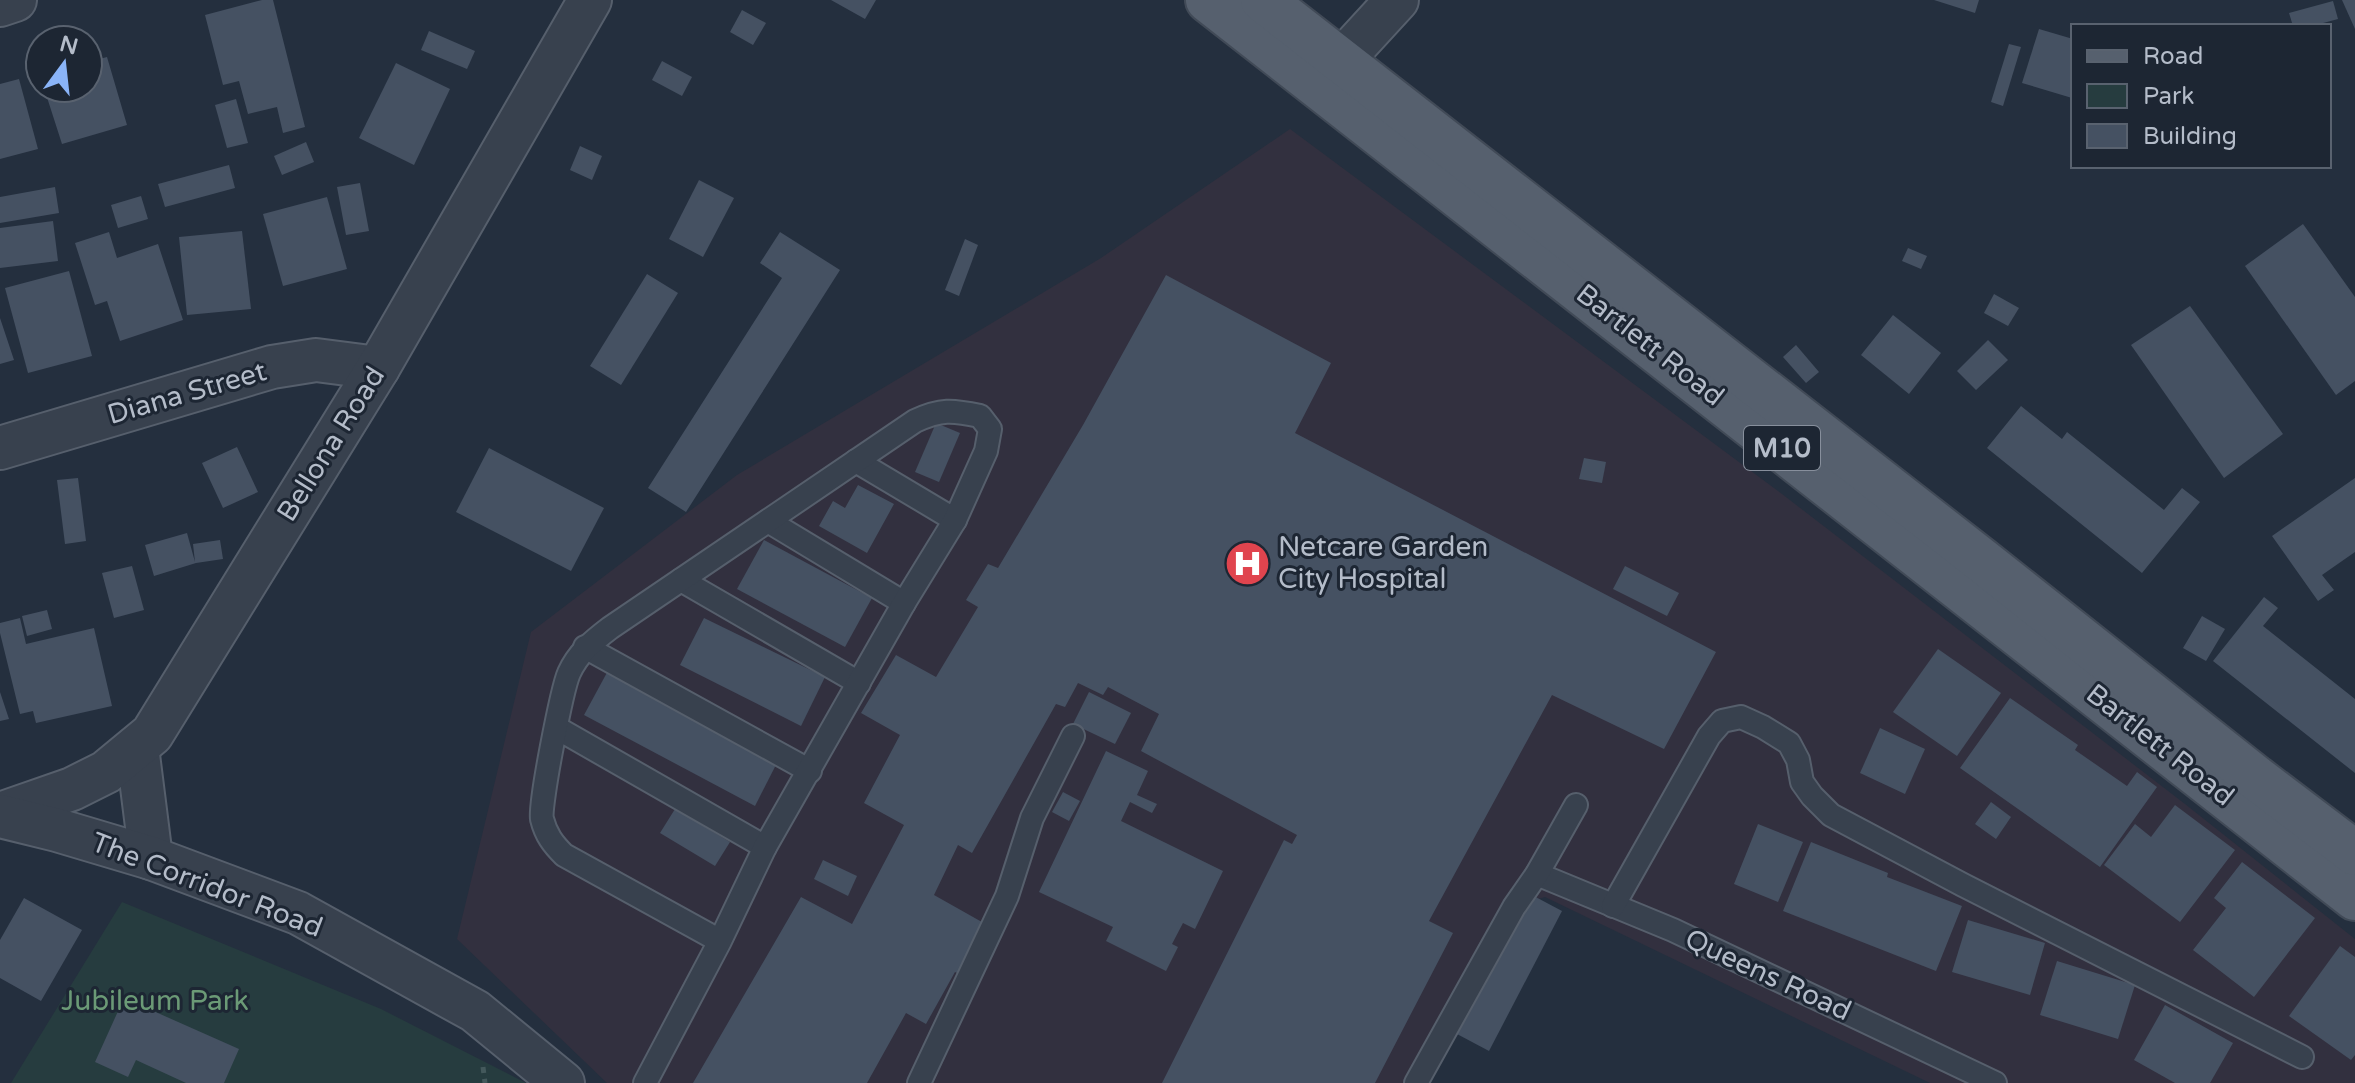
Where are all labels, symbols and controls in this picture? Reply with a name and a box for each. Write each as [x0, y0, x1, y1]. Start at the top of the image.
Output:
north arrow [24, 24, 104, 104]
legend [2071, 24, 2331, 168]
text: N [57, 31, 81, 60]
text: Road [2143, 42, 2203, 71]
text: Park [2143, 82, 2194, 111]
text: Building [2143, 122, 2237, 151]
street label: Bartlett Road [1569, 277, 1731, 413]
street label: Diana Street [104, 354, 271, 432]
street label: Bellona Road [270, 360, 392, 528]
road number: M10 [1744, 426, 1820, 470]
place label: Netcare Garden City Hospital [1278, 530, 1488, 596]
hospital icon: Netcare Garden City Hospital [1223, 539, 1271, 587]
street label: Bartlett Road [2079, 677, 2241, 813]
street label: The Corridor Road [87, 825, 327, 945]
street label: Queens Road [1680, 922, 1856, 1028]
park label: Jubileum Park [61, 984, 249, 1018]

